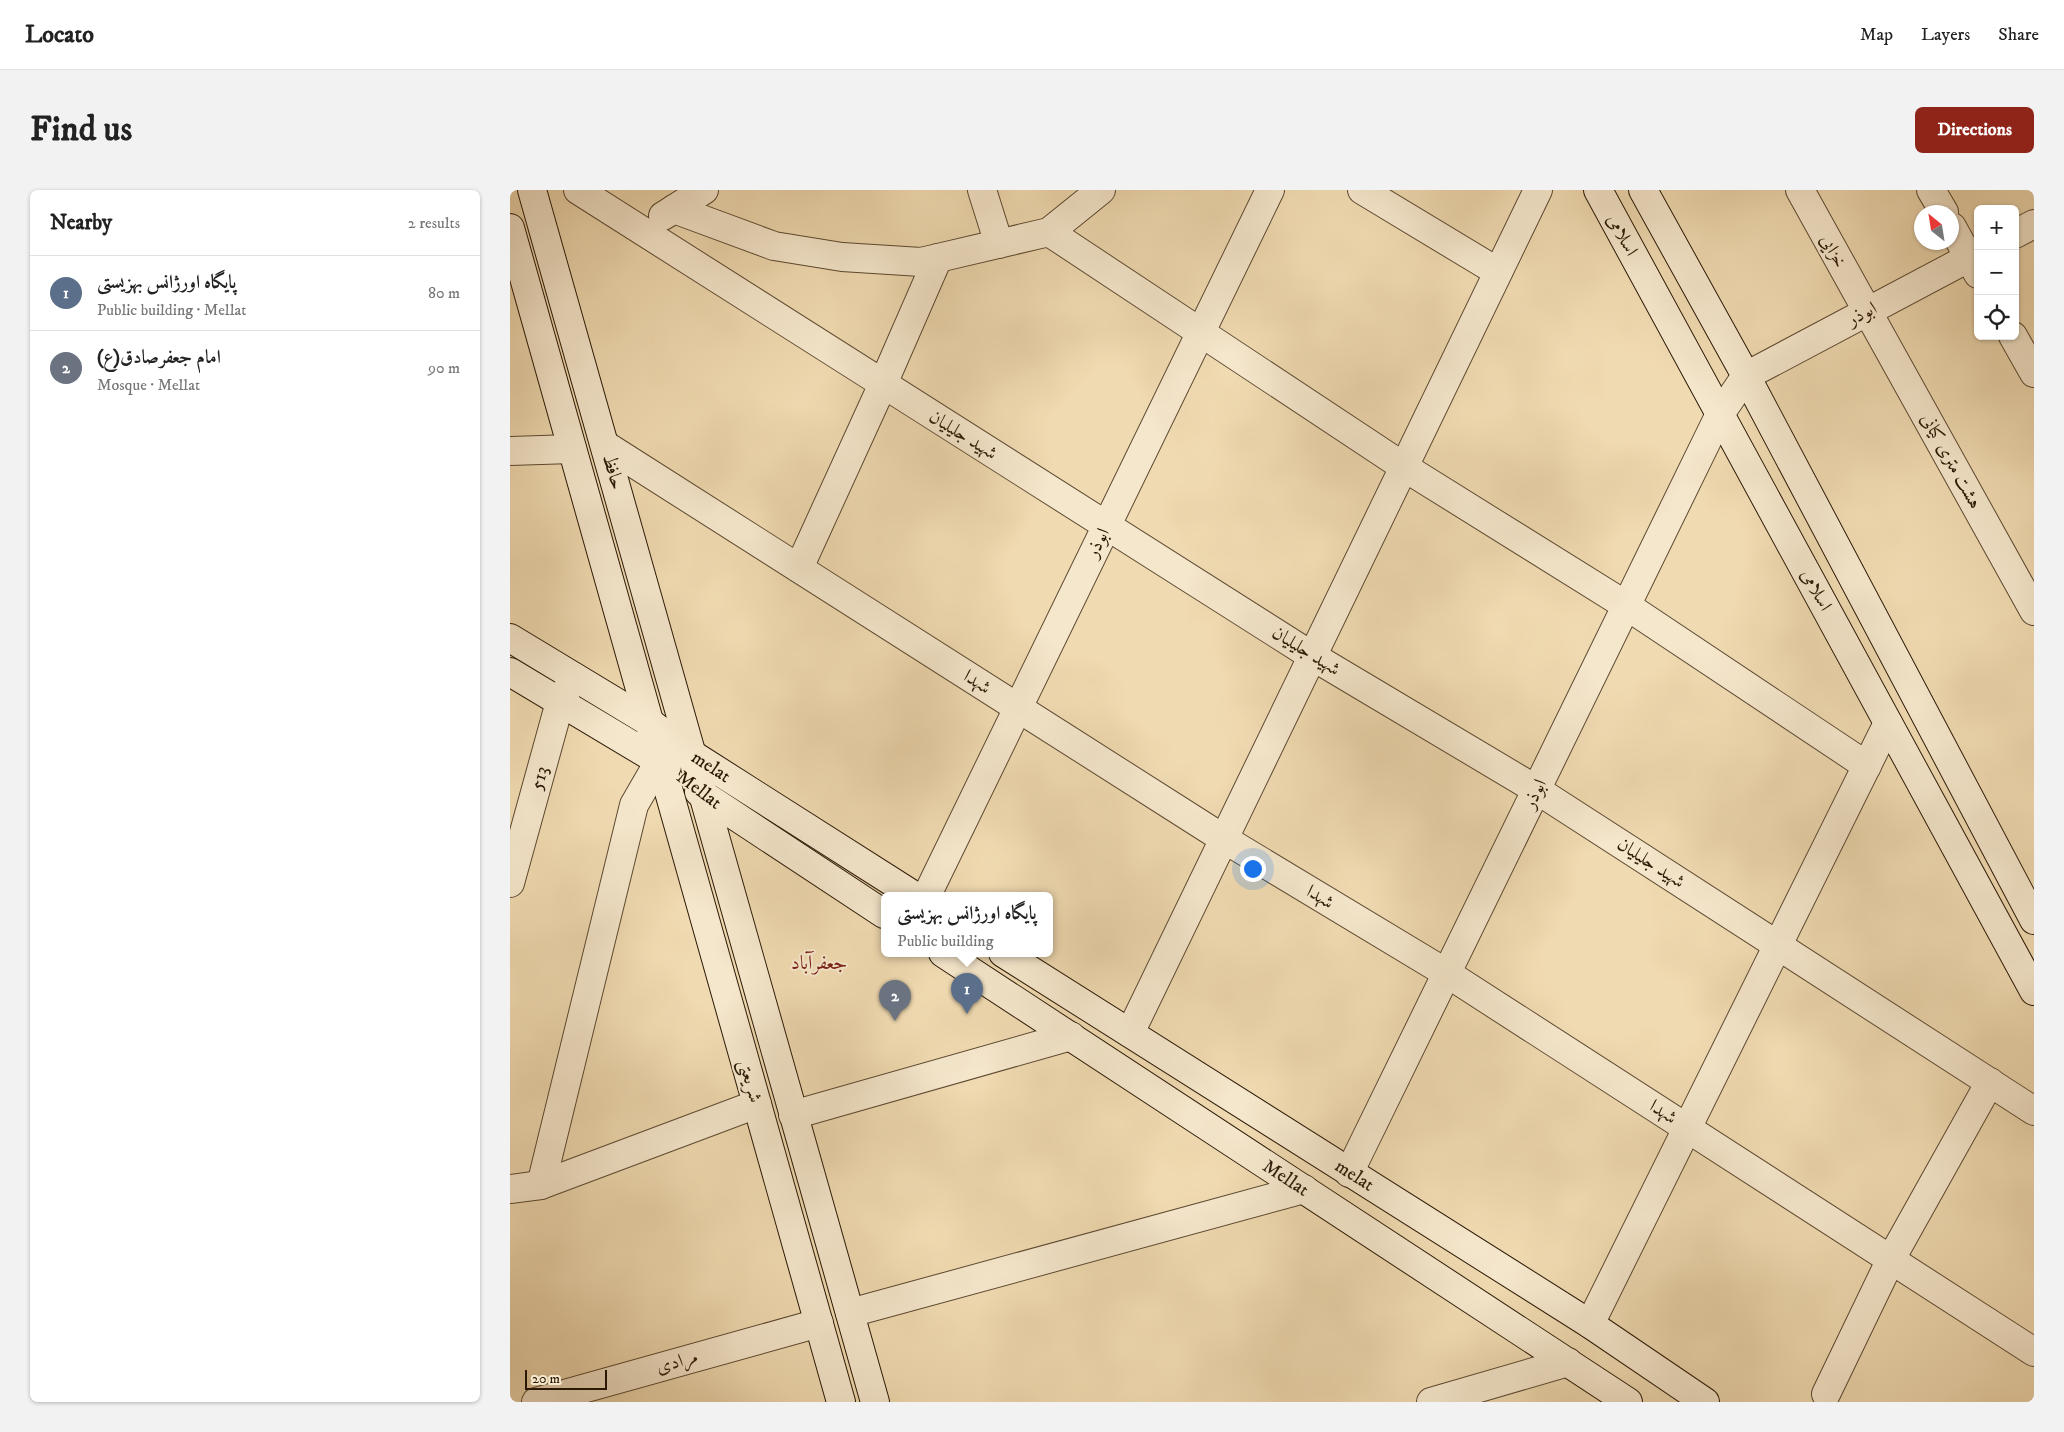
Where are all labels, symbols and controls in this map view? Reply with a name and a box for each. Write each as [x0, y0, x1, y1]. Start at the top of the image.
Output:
text: Locato [25, 20, 94, 50]
text: Map [1860, 24, 1893, 46]
text: Layers [1921, 24, 1970, 46]
text: Share [1998, 24, 2039, 46]
button: Directions [1915, 107, 2034, 153]
text: Find us [30, 108, 132, 152]
north arrow [1914, 205, 1959, 250]
map controls [1974, 205, 2019, 340]
button: + [1974, 205, 2019, 250]
text: Nearby [50, 210, 112, 236]
street label: اسلامی [1601, 210, 1643, 260]
text: 2 results [408, 213, 460, 233]
street label: خزایی [1814, 230, 1851, 272]
button: − [1974, 250, 2019, 295]
text: پایگاه اورژانس بهزیستی [97, 271, 236, 294]
text: 1 [63, 283, 69, 303]
text: 80 m [428, 283, 460, 303]
button: locate [1974, 295, 2019, 340]
street label: ابوذر [1841, 297, 1881, 332]
text: Public building · Mellat [97, 300, 246, 320]
text: امام جعفرصادق(ع) [97, 346, 221, 369]
text: 2 [62, 358, 70, 378]
text: 90 m [428, 358, 460, 378]
text: Mosque · Mellat [97, 375, 200, 395]
street label: شهید جلیلیان [924, 405, 1002, 465]
street label: هشت متری کیانی [1915, 409, 1987, 513]
street label: حافظ [597, 452, 629, 492]
street label: ابوذر [1080, 524, 1115, 564]
street label: اسلامی [1795, 565, 1837, 615]
street label: شهید جلیلیان [1267, 621, 1345, 681]
street label: شهدا [959, 665, 995, 699]
street label: melat [687, 746, 735, 788]
street label: 513 [525, 764, 553, 792]
street label: Mellat [672, 766, 726, 814]
street label: ابوذر [1517, 775, 1552, 815]
street label: شهید جلیلیان [1613, 833, 1689, 893]
your location [1240, 856, 1266, 882]
street label: شهدا [1302, 880, 1338, 914]
popup [881, 892, 1053, 957]
text: پایگاه اورژانس بهزیستی [897, 902, 1037, 925]
text: Public building [897, 931, 993, 951]
district label: جعفرآباد [791, 950, 847, 976]
pin: 1 [951, 973, 983, 1014]
pin: 2 [879, 980, 911, 1021]
street label: شریعتی [732, 1057, 767, 1105]
street label: شهدا [1645, 1095, 1681, 1129]
street label: Mellat [1258, 1154, 1313, 1201]
street label: melat [1331, 1154, 1379, 1196]
street label: مرادی [653, 1345, 701, 1380]
scale bar [525, 1367, 608, 1390]
text: 20 m [532, 1370, 560, 1388]

